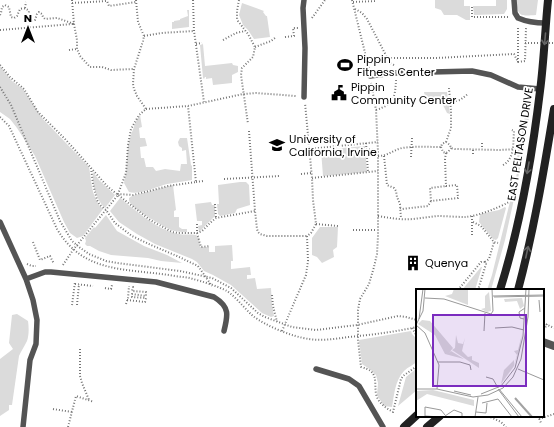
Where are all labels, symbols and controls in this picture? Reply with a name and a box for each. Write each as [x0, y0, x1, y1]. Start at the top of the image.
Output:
north arrow [8, 8, 48, 48]
text: N [24, 10, 32, 26]
one-way arrow [541, 32, 548, 45]
place label: Pippin Fitness Center [357, 51, 435, 80]
sports icon: Pippin Fitness Center [336, 56, 354, 74]
place label: Pippin Community Center [351, 79, 456, 108]
public building icon: Pippin Community Center [330, 84, 348, 102]
street label: EAST PELTASON DRIVE [503, 86, 537, 202]
place label: University of California, Irvine [289, 131, 377, 160]
school or university icon: University of California, Irvine [268, 136, 286, 154]
one-way arrow [524, 161, 532, 174]
one-way arrow [524, 246, 532, 259]
building icon: Quenya [404, 254, 422, 272]
place label: Quenya [425, 255, 468, 271]
inset map [416, 289, 544, 417]

